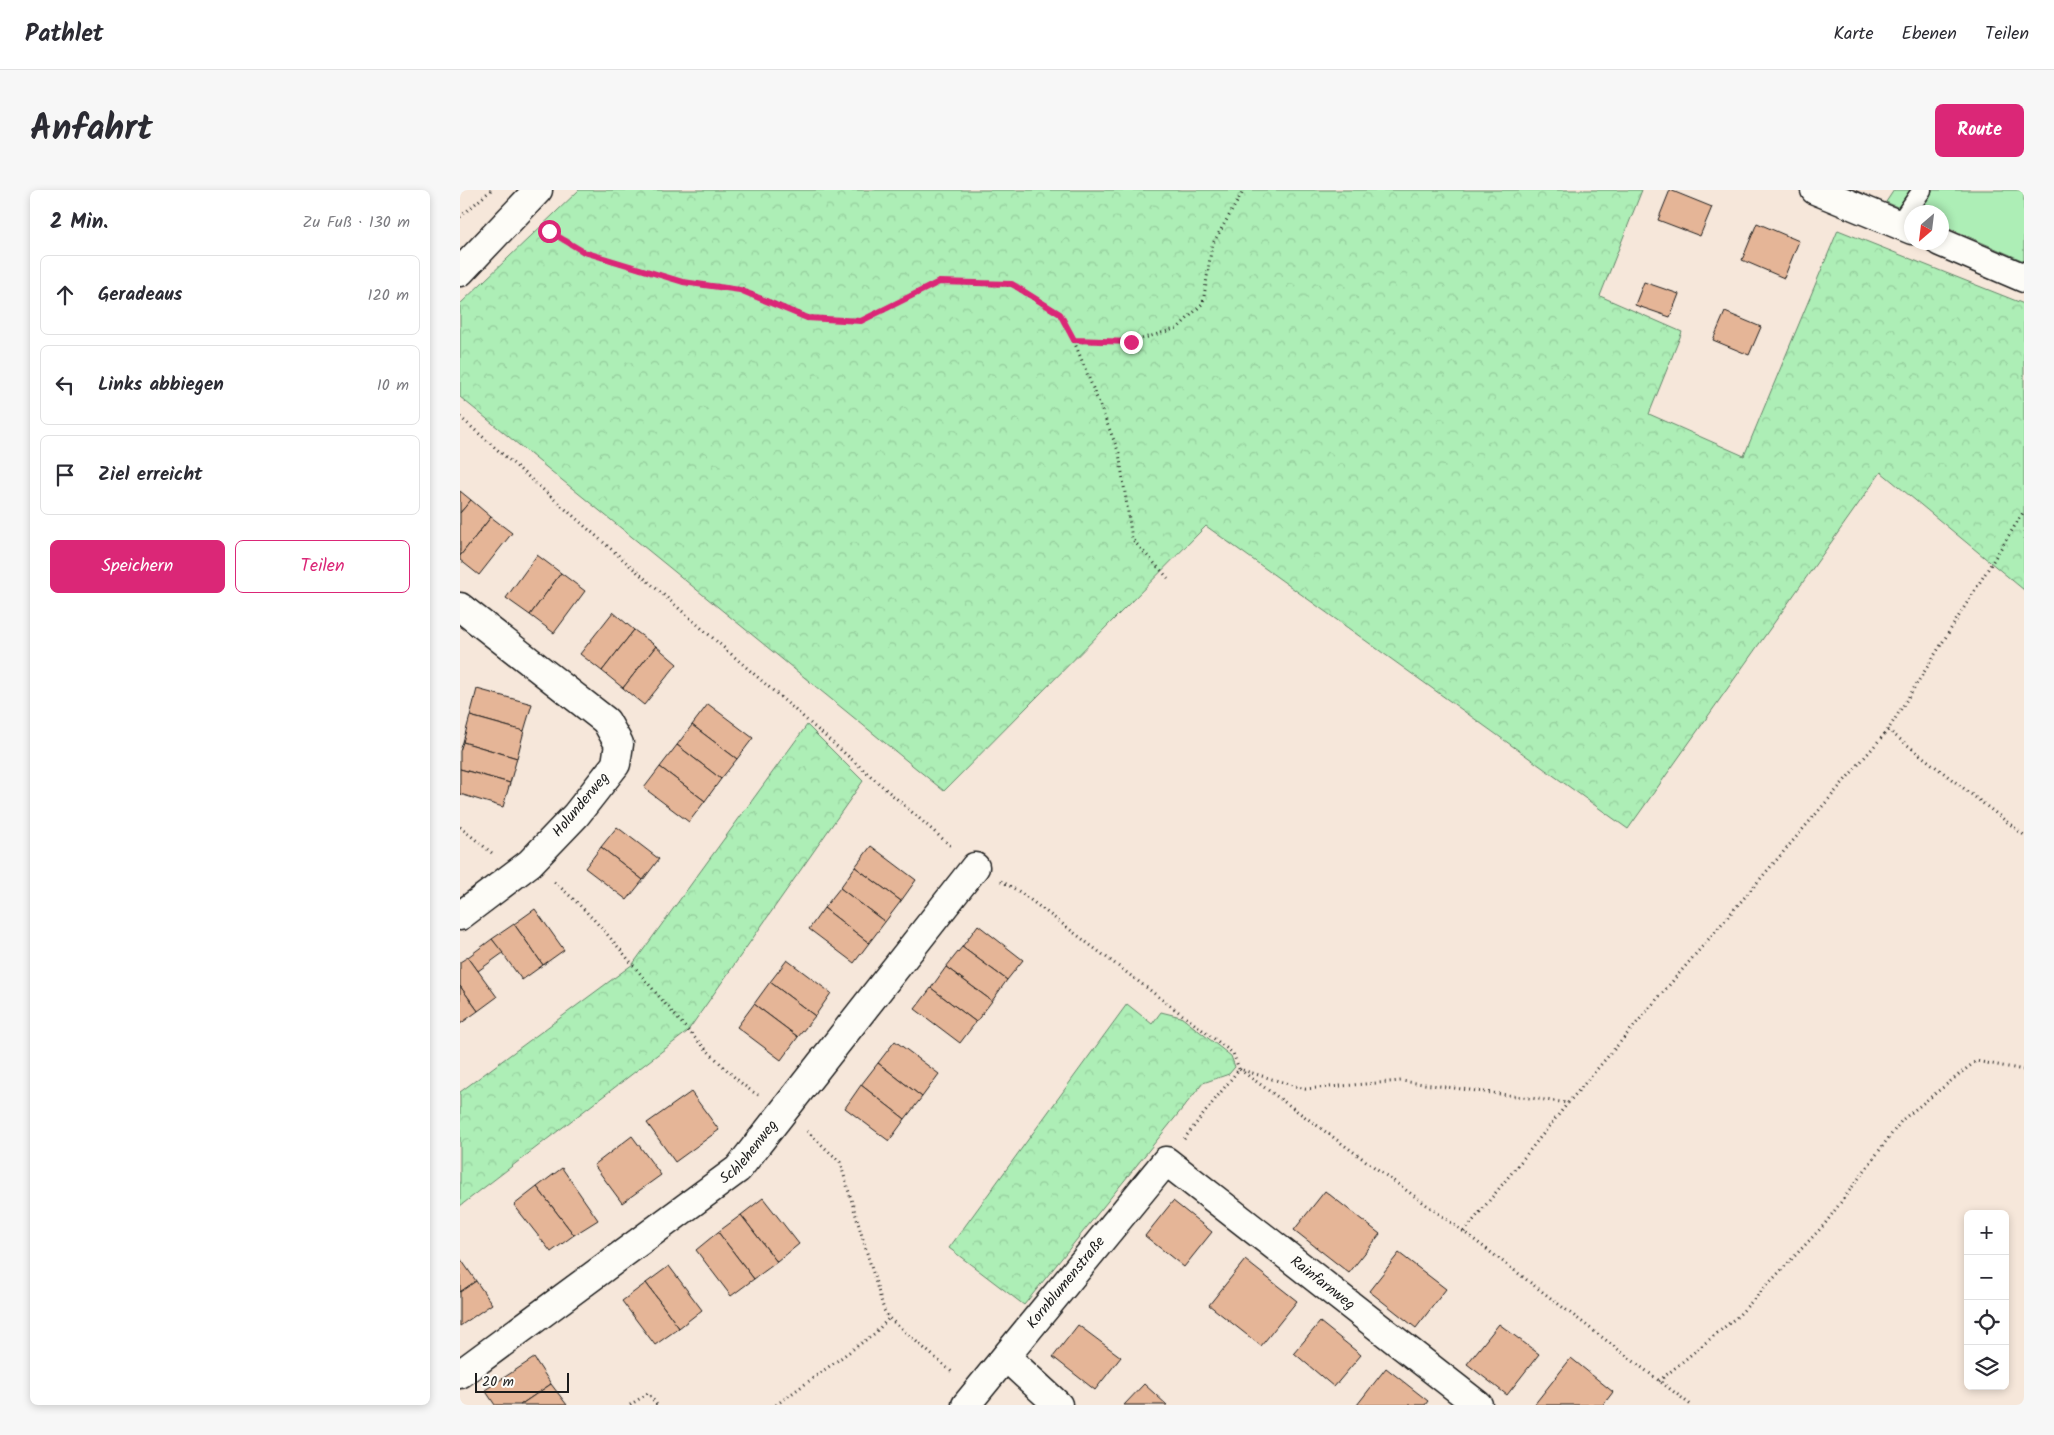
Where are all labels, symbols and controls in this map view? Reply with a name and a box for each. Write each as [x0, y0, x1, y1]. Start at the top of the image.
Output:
text: Pathlet [25, 15, 104, 54]
text: Karte [1833, 20, 1874, 49]
text: Ebenen [1902, 20, 1957, 49]
text: Teilen [1985, 20, 2029, 49]
text: Anfahrt [30, 102, 153, 158]
button: Route [1935, 104, 2024, 157]
north arrow [1904, 205, 1949, 250]
text: 2 Min. [50, 206, 108, 239]
text: Zu Fuß · 130 m [303, 210, 410, 235]
route start [538, 220, 561, 243]
text: Geradeaus [98, 280, 183, 310]
icon: ahead [51, 281, 79, 309]
text: 120 m [368, 283, 409, 308]
route end [1120, 331, 1143, 354]
text: Links abbiegen [98, 370, 224, 400]
icon: left [51, 371, 79, 399]
text: 10 m [377, 373, 409, 398]
text: Ziel erreicht [98, 460, 203, 490]
icon: arrive [51, 461, 79, 489]
button: Speichern [50, 540, 225, 593]
button: Teilen [235, 540, 410, 593]
street label: Holunderweg [546, 767, 616, 843]
street label: Schlehenweg [714, 1115, 784, 1191]
map controls [1964, 1210, 2009, 1390]
button: + [1964, 1210, 2009, 1255]
street label: Kornblumenstraße [1021, 1231, 1112, 1334]
street label: Rainfarnweg [1285, 1250, 1360, 1316]
button: − [1964, 1255, 2009, 1300]
button: locate [1964, 1300, 2009, 1345]
button: layers [1964, 1345, 2009, 1390]
scale bar [475, 1370, 569, 1393]
text: 20 m [482, 1371, 514, 1393]

